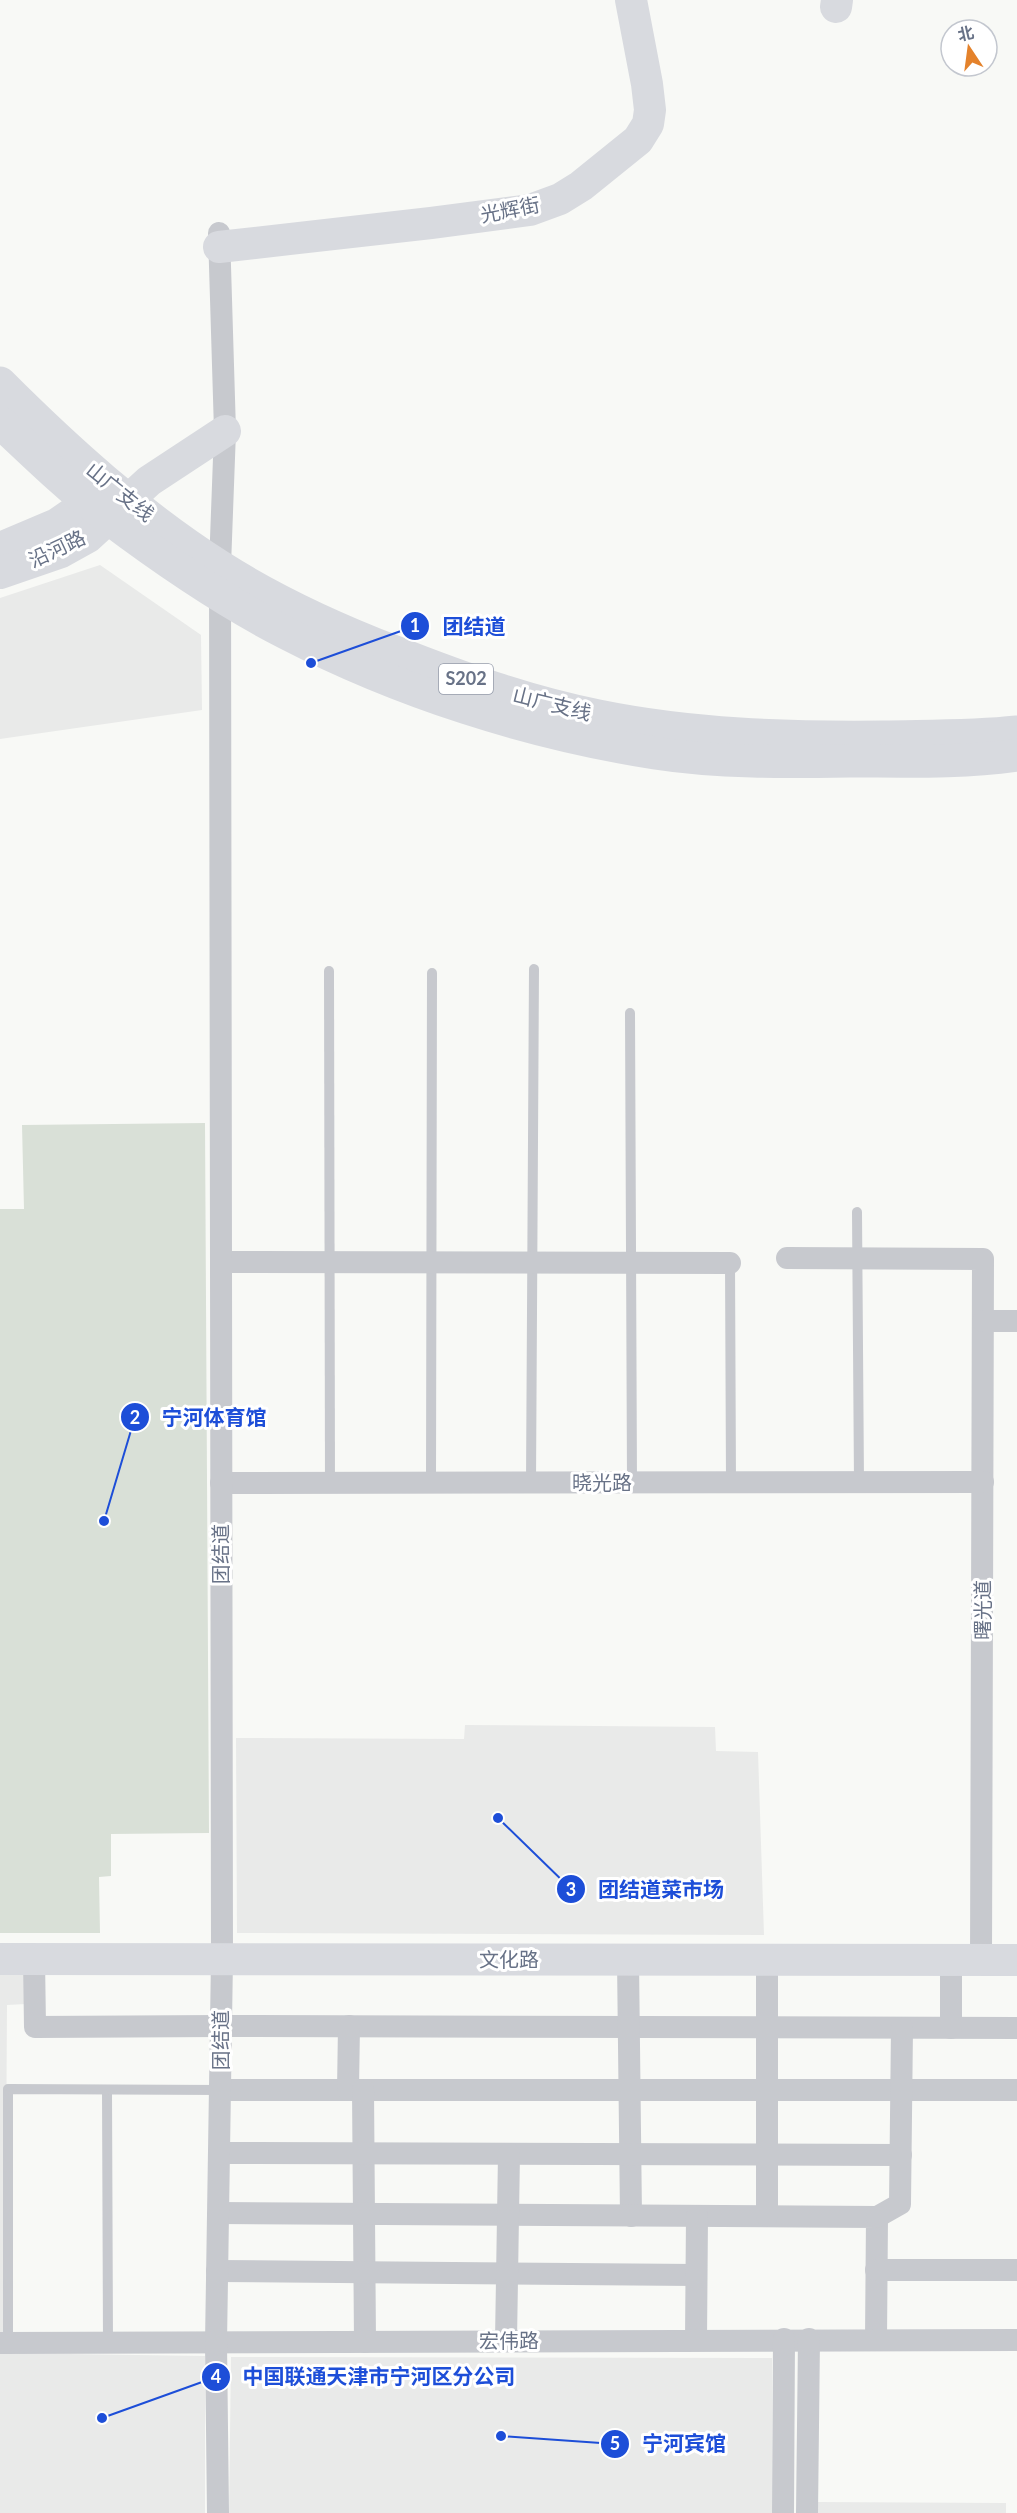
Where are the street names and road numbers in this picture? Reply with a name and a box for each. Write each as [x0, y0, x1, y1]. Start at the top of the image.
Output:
street label: 光辉街 [478, 192, 542, 227]
street label: 山广支线 [82, 457, 159, 526]
street label: 沿河路 [24, 525, 89, 572]
road number: S202 [439, 664, 493, 694]
street label: 山广支线 [511, 682, 594, 724]
street label: 晓光路 [572, 1470, 632, 1494]
street label: 团结道 [208, 1524, 232, 1584]
street label: 曙光道 [970, 1580, 994, 1640]
street label: 文化路 [479, 1947, 539, 1971]
street label: 团结道 [208, 2010, 232, 2070]
street label: 宏伟路 [479, 2328, 539, 2352]

